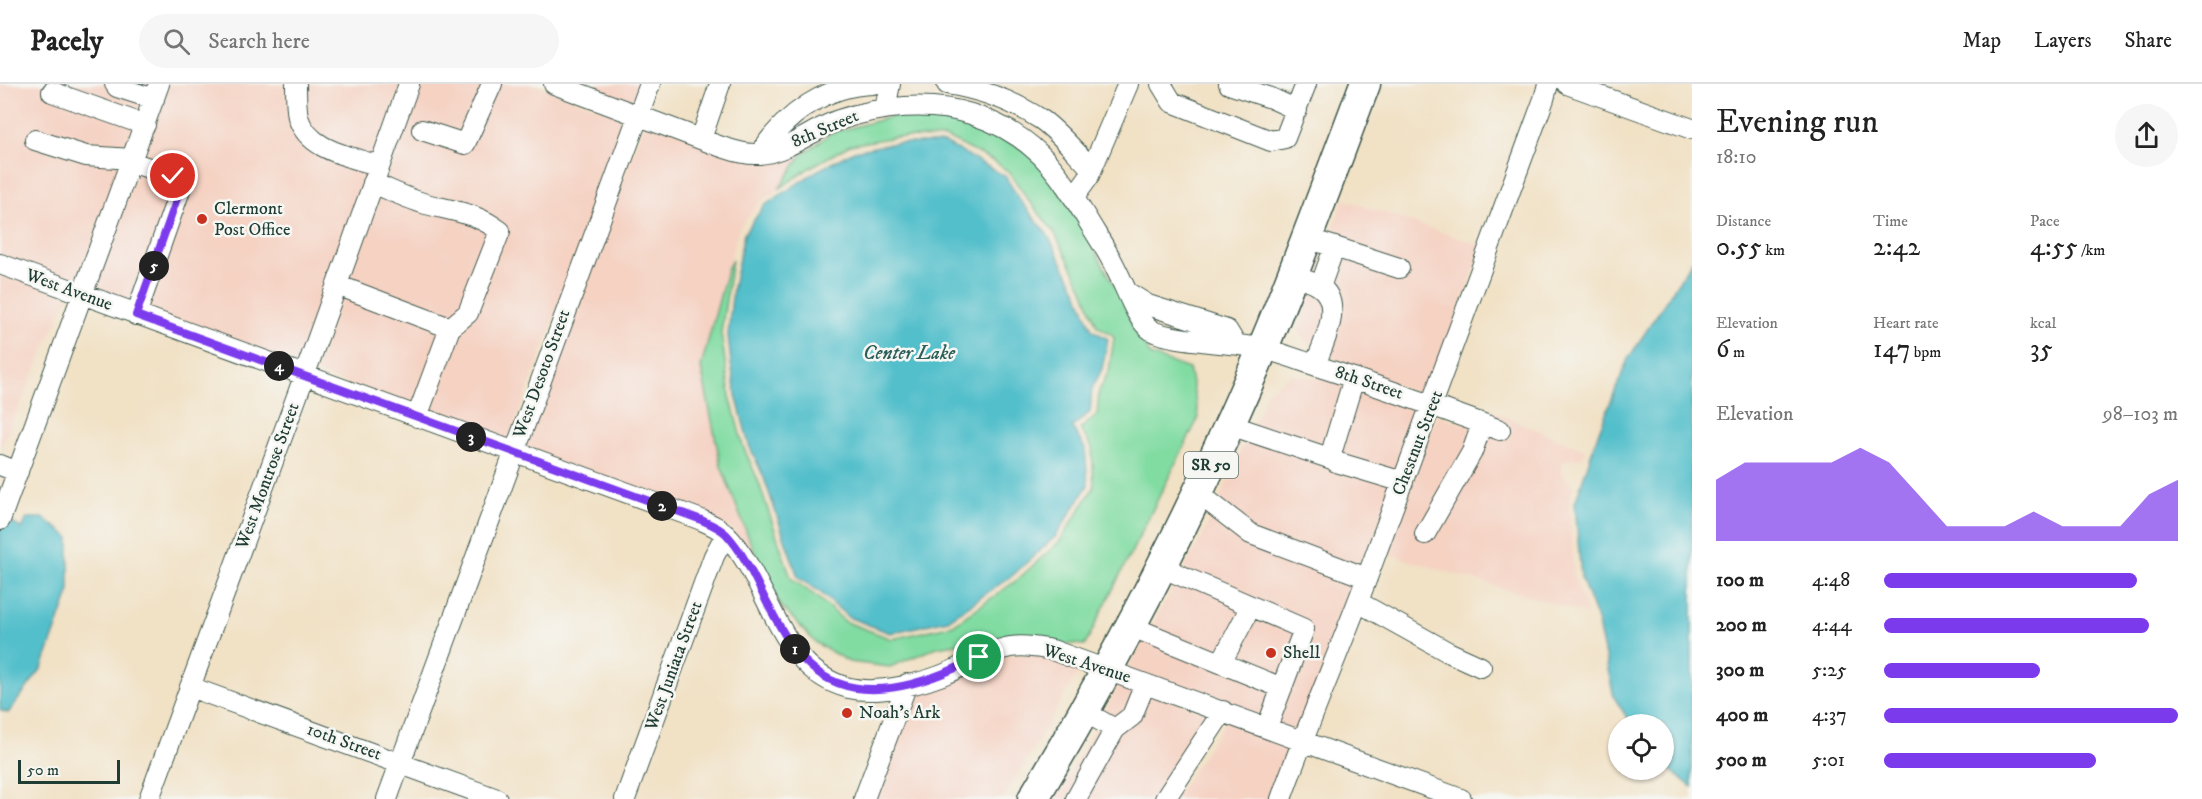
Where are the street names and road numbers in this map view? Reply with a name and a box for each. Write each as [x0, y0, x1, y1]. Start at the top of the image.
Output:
street label: 8th Street [788, 105, 862, 153]
street label: West Avenue [22, 264, 115, 316]
street label: West Desoto Street [508, 306, 576, 442]
street label: 8th Street [1332, 361, 1406, 405]
street label: Chestnut Street [1388, 387, 1448, 499]
street label: West Montrose Street [231, 400, 305, 553]
road number: SR 50 [1184, 452, 1238, 478]
street label: West Juniata Street [640, 598, 708, 734]
street label: West Avenue [1040, 639, 1133, 688]
street label: 10th Street [304, 718, 385, 766]

